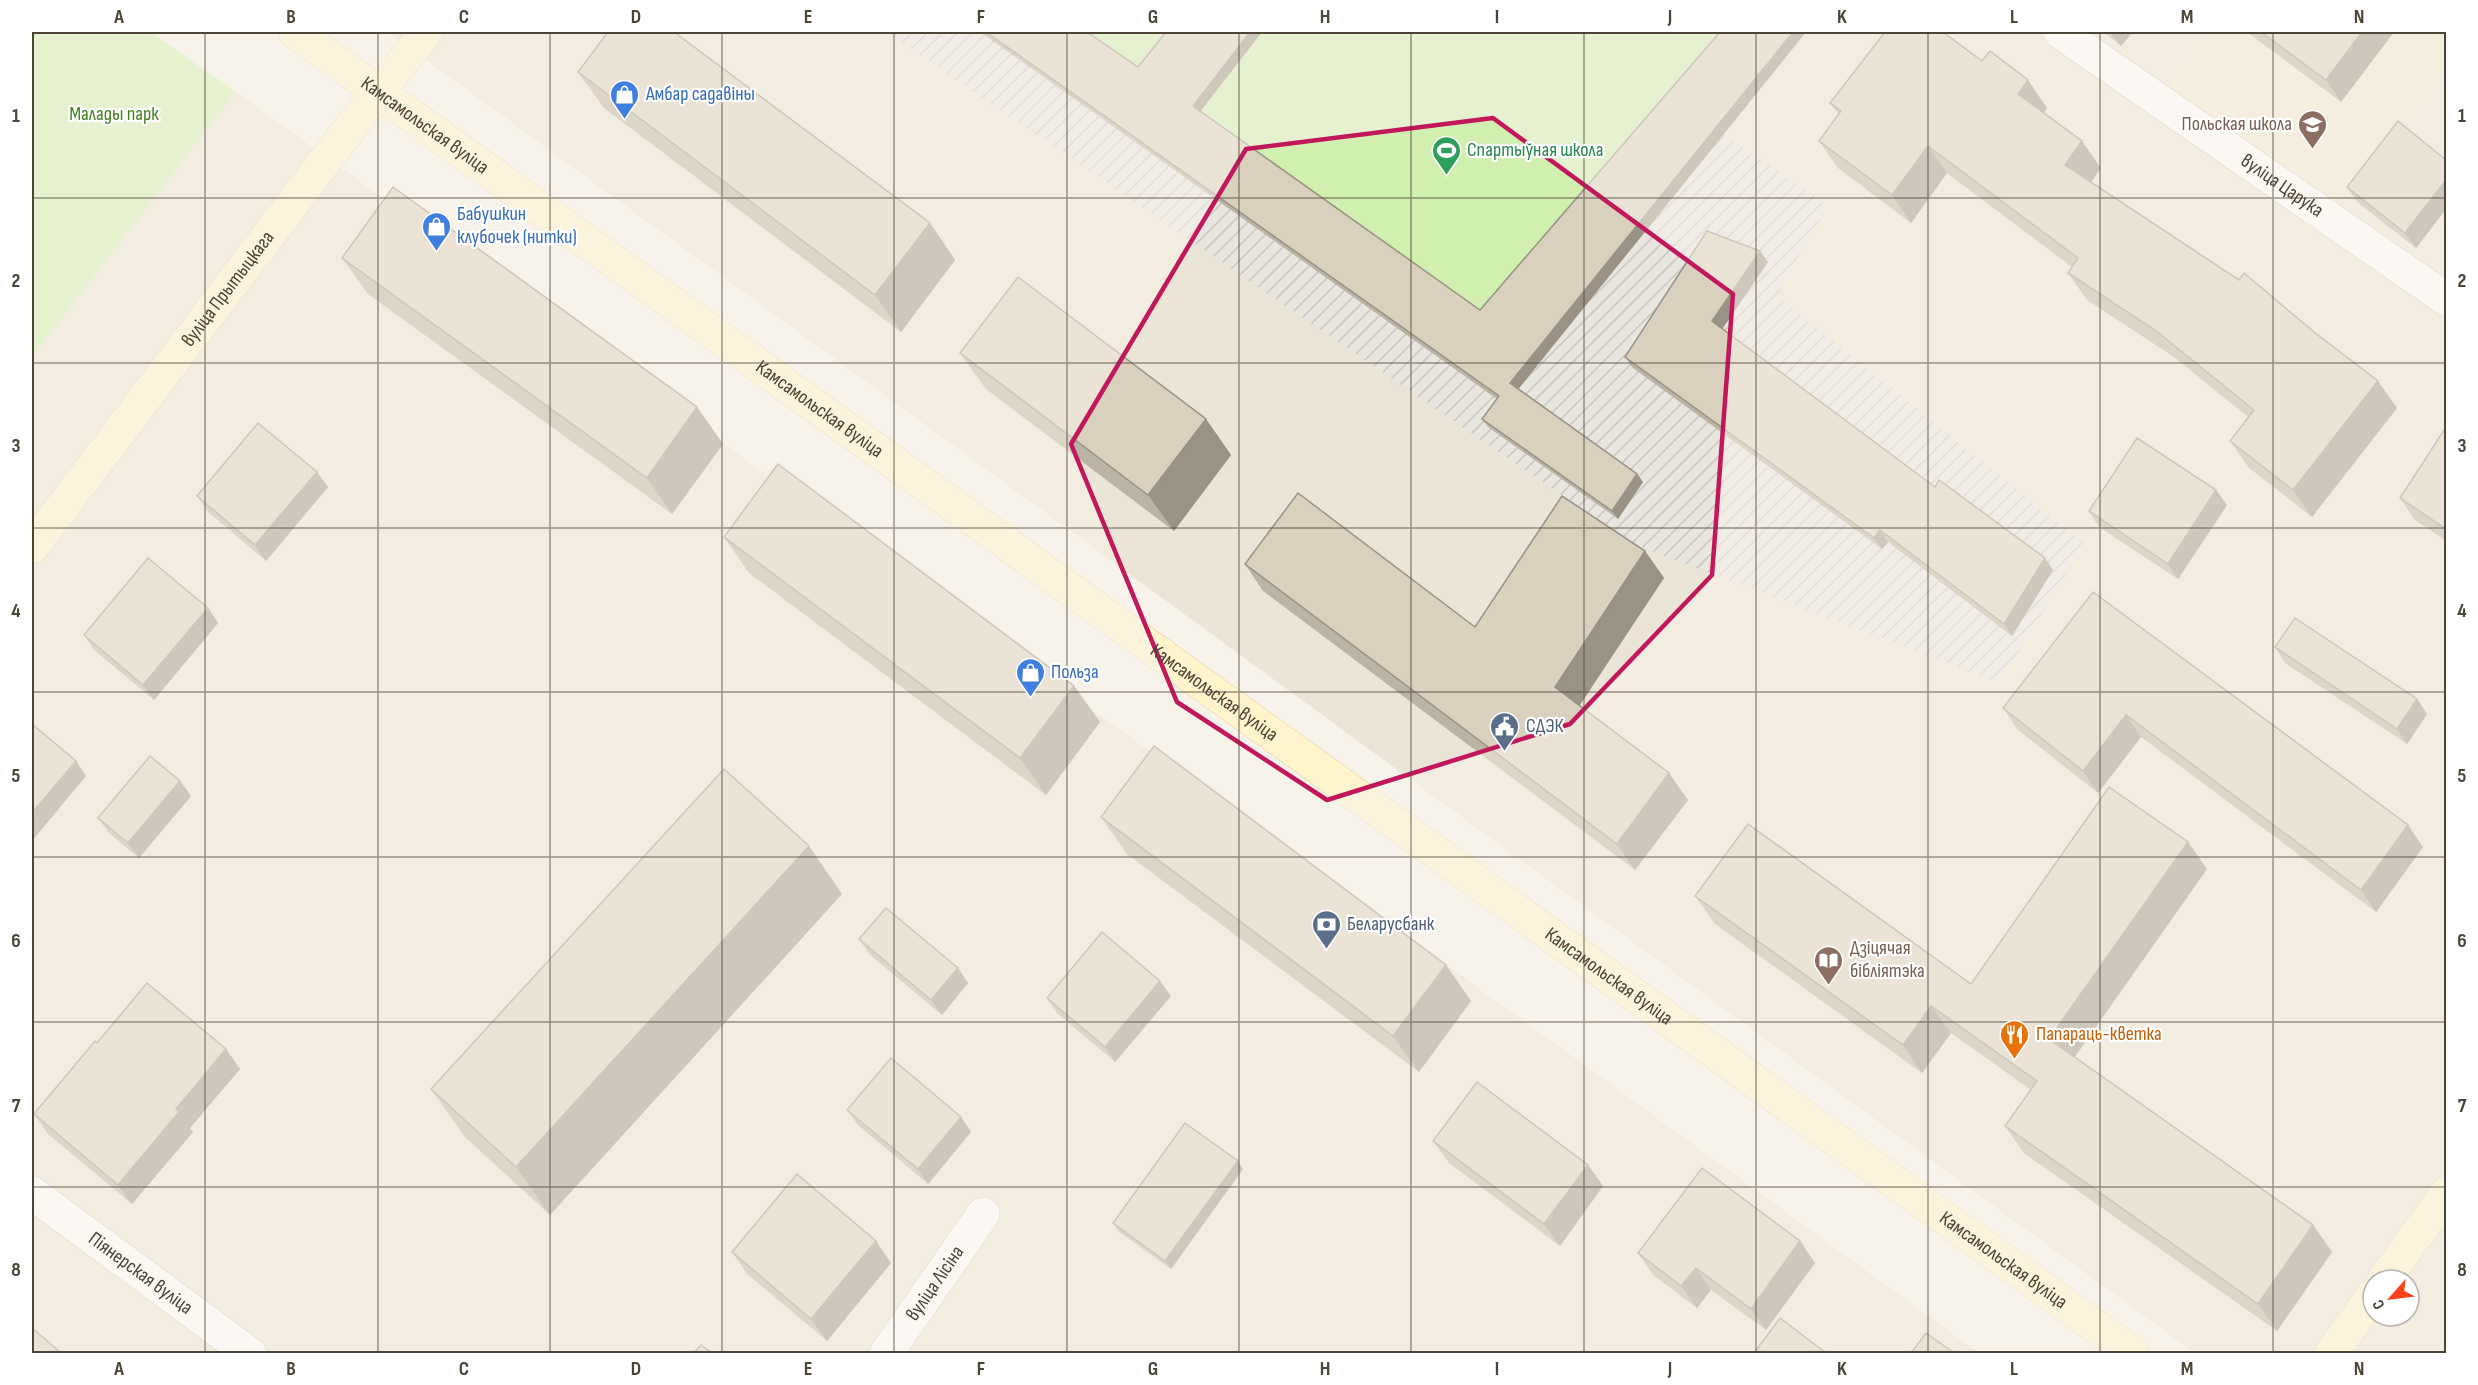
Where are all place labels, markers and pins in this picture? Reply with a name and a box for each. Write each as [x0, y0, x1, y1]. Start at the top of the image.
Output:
shop icon: Амбар садавіны [609, 78, 641, 120]
place label: Амбар садавіны [645, 82, 755, 106]
school or university icon: Польская школа [2297, 108, 2329, 150]
place label: Польская школа [2182, 112, 2292, 136]
sports icon: Спартыўная школа [1430, 134, 1462, 176]
place label: Спартыўная школа [1467, 138, 1604, 162]
place label: Бабушкин клубочек (нитки) [457, 202, 577, 249]
shop icon: Бабушкин клубочек (нитки) [420, 210, 452, 252]
shop icon: Польза [1014, 656, 1046, 698]
place label: Польза [1051, 660, 1099, 684]
public building icon: СДЭК [1489, 710, 1521, 752]
place label: СДЭК [1526, 714, 1564, 738]
bank icon: Беларусбанк [1310, 908, 1342, 950]
place label: Беларусбанк [1347, 912, 1435, 936]
place label: Дзіцячая бібліятэка [1850, 936, 1925, 983]
library icon: Дзіцячая бібліятэка [1813, 944, 1845, 986]
restaurant icon: Папараць-кветка [1999, 1018, 2031, 1060]
place label: Папараць-кветка [2036, 1022, 2162, 1046]

